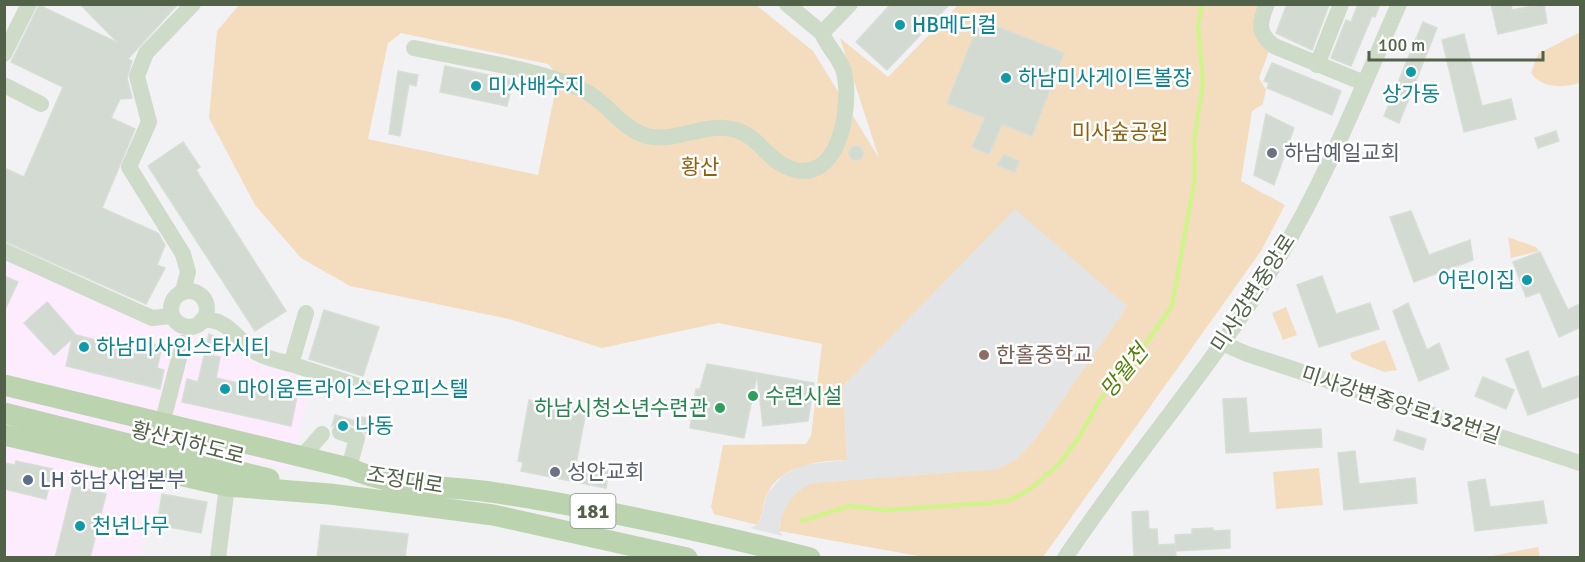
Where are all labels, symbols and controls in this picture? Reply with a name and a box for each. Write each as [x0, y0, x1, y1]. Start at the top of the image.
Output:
place label: HB메디컬 [912, 12, 997, 38]
marker: HB메디컬 [893, 18, 907, 32]
scale bar [1369, 24, 1543, 62]
text: 100 m [1378, 34, 1425, 56]
place label: 하남미사게이트볼장 [1018, 65, 1192, 91]
marker: 상가동 [1404, 65, 1418, 79]
marker: 하남미사게이트볼장 [999, 71, 1013, 85]
place label: 미사배수지 [488, 73, 585, 99]
marker: 미사배수지 [469, 79, 483, 93]
place label: 상가동 [1382, 81, 1440, 107]
park label: 미사숲공원 [1072, 119, 1168, 145]
place label: 하남예일교회 [1284, 140, 1400, 166]
marker: 하남예일교회 [1265, 146, 1279, 160]
park label: 황산 [681, 154, 719, 180]
street label: 미사강변중앙로 [1205, 229, 1301, 357]
place label: 어린이집 [1438, 267, 1515, 293]
marker: 어린이집 [1520, 273, 1534, 287]
place label: 하남미사인스타시티 [96, 334, 270, 360]
water label: 망월천 [1094, 337, 1155, 403]
marker: 하남미사인스타시티 [77, 340, 91, 354]
place label: 한홀중학교 [996, 342, 1093, 368]
marker: 한홀중학교 [977, 348, 991, 362]
street label: 미사강변중앙로132번길 [1298, 361, 1504, 449]
place label: 마이움트라이스타오피스텔 [237, 376, 469, 402]
marker: 마이움트라이스타오피스텔 [218, 382, 232, 396]
place label: 수련시설 [765, 383, 842, 409]
marker: 수련시설 [746, 389, 760, 403]
place label: 하남시청소년수련관 [534, 395, 708, 421]
marker: 하남시청소년수련관 [713, 401, 727, 415]
place label: 나동 [355, 413, 394, 439]
street label: 황산지하도로 [129, 416, 247, 470]
marker: 나동 [336, 419, 350, 433]
place label: 성안교회 [567, 459, 644, 485]
street label: 조정대로 [365, 461, 445, 499]
marker: 성안교회 [548, 465, 562, 479]
place label: LH 하남사업본부 [40, 467, 185, 493]
marker: LH 하남사업본부 [21, 473, 35, 487]
road number: 181 [570, 494, 616, 528]
place label: 천년나무 [92, 513, 169, 539]
marker: 천년나무 [73, 519, 87, 533]

